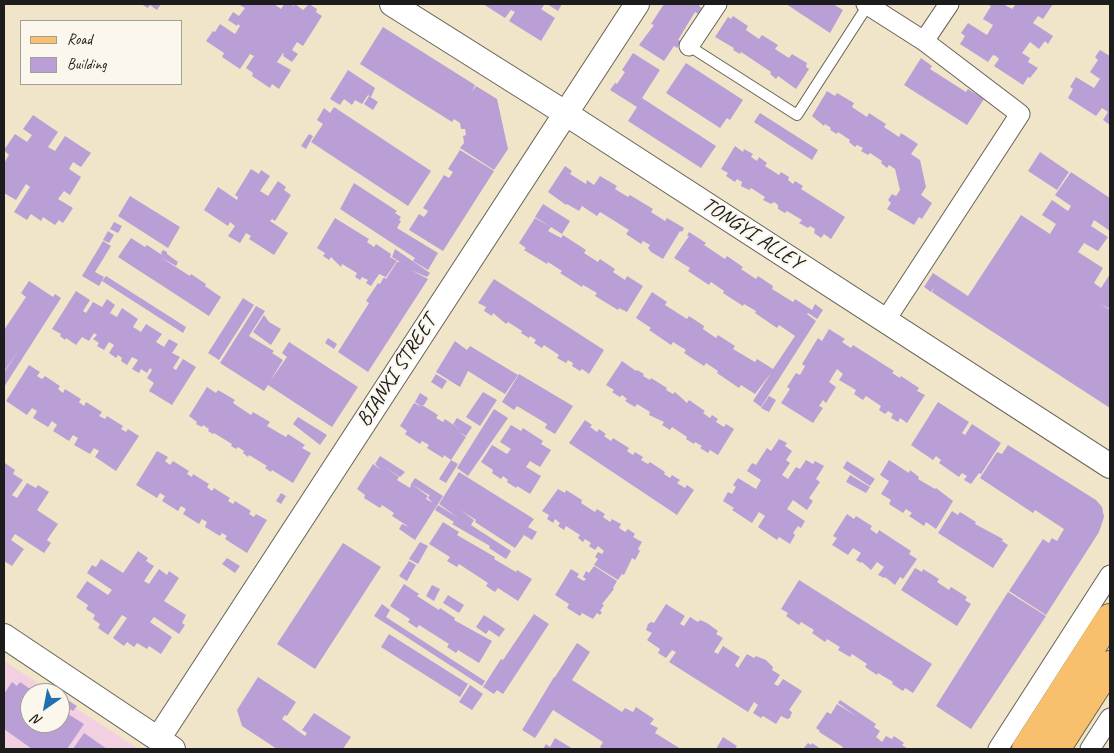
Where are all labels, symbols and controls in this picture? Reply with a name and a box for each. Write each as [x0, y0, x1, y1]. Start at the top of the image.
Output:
legend [20, 20, 182, 85]
text: Road [67, 30, 92, 49]
text: Building [67, 55, 106, 74]
street label: TONGYI ALLEY [697, 192, 807, 276]
street label: BIANXI STREET [352, 311, 442, 431]
north arrow [20, 683, 70, 733]
text: N [29, 711, 45, 730]

